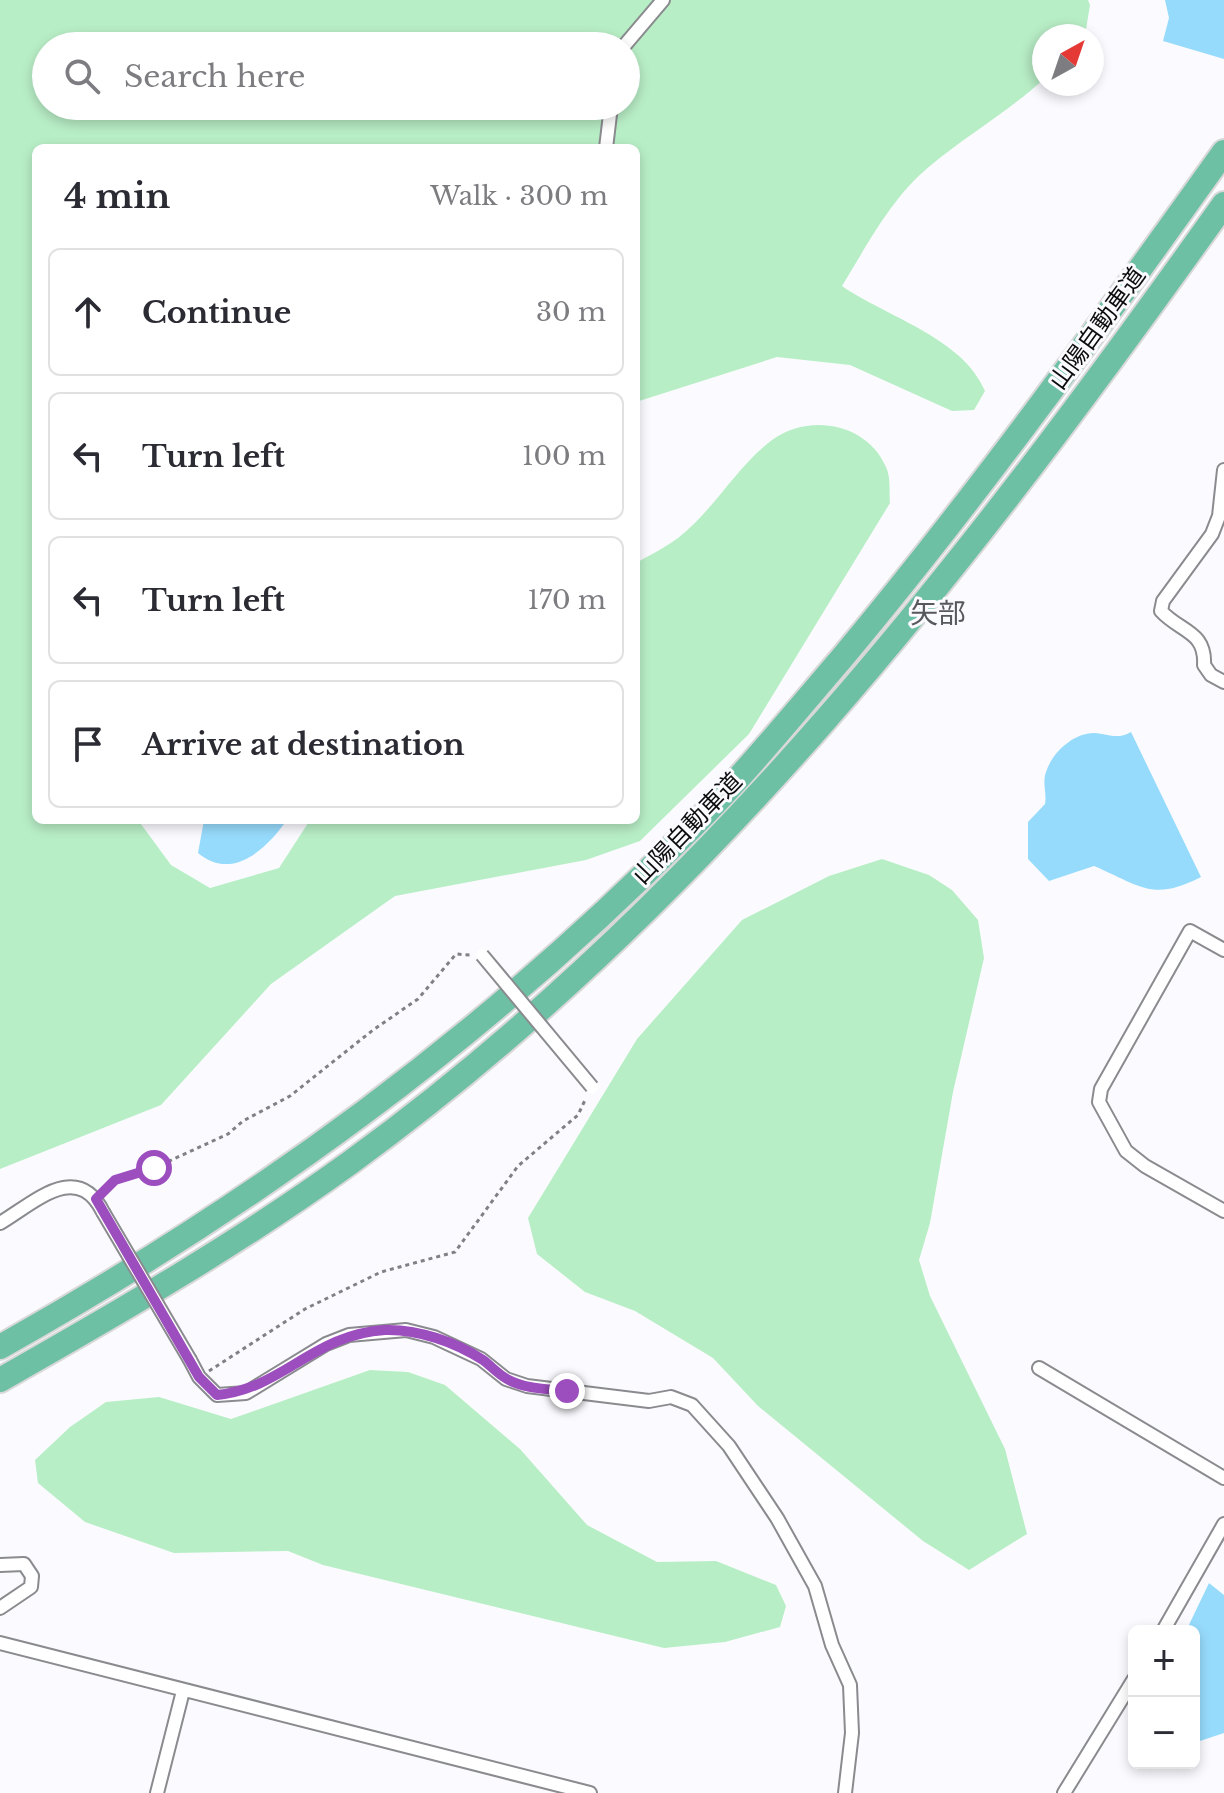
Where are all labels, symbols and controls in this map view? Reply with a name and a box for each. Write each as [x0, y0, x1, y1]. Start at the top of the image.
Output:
north arrow [1032, 24, 1104, 96]
search box [32, 32, 640, 120]
icon: search [60, 54, 104, 98]
text: Search here [124, 58, 305, 95]
text: 4 min [64, 175, 170, 217]
text: Walk · 300 m [430, 180, 608, 212]
street label: 山陽自動車道 [1043, 261, 1151, 395]
icon: ahead [66, 290, 110, 334]
text: Continue [142, 294, 291, 331]
text: 30 m [536, 296, 606, 328]
icon: left [66, 434, 110, 478]
text: Turn left [142, 438, 285, 475]
text: 100 m [522, 440, 606, 472]
icon: left [66, 578, 110, 622]
text: Turn left [142, 582, 285, 619]
text: 170 m [527, 584, 606, 616]
district label: 矢部 [910, 596, 966, 631]
icon: arrive [66, 722, 110, 766]
text: Arrive at destination [142, 726, 465, 763]
street label: 山陽自動車道 [627, 766, 747, 890]
route start [136, 1150, 172, 1186]
route end [549, 1373, 585, 1409]
map controls [1128, 1625, 1200, 1769]
button: + [1128, 1625, 1200, 1697]
button: − [1128, 1697, 1200, 1769]

